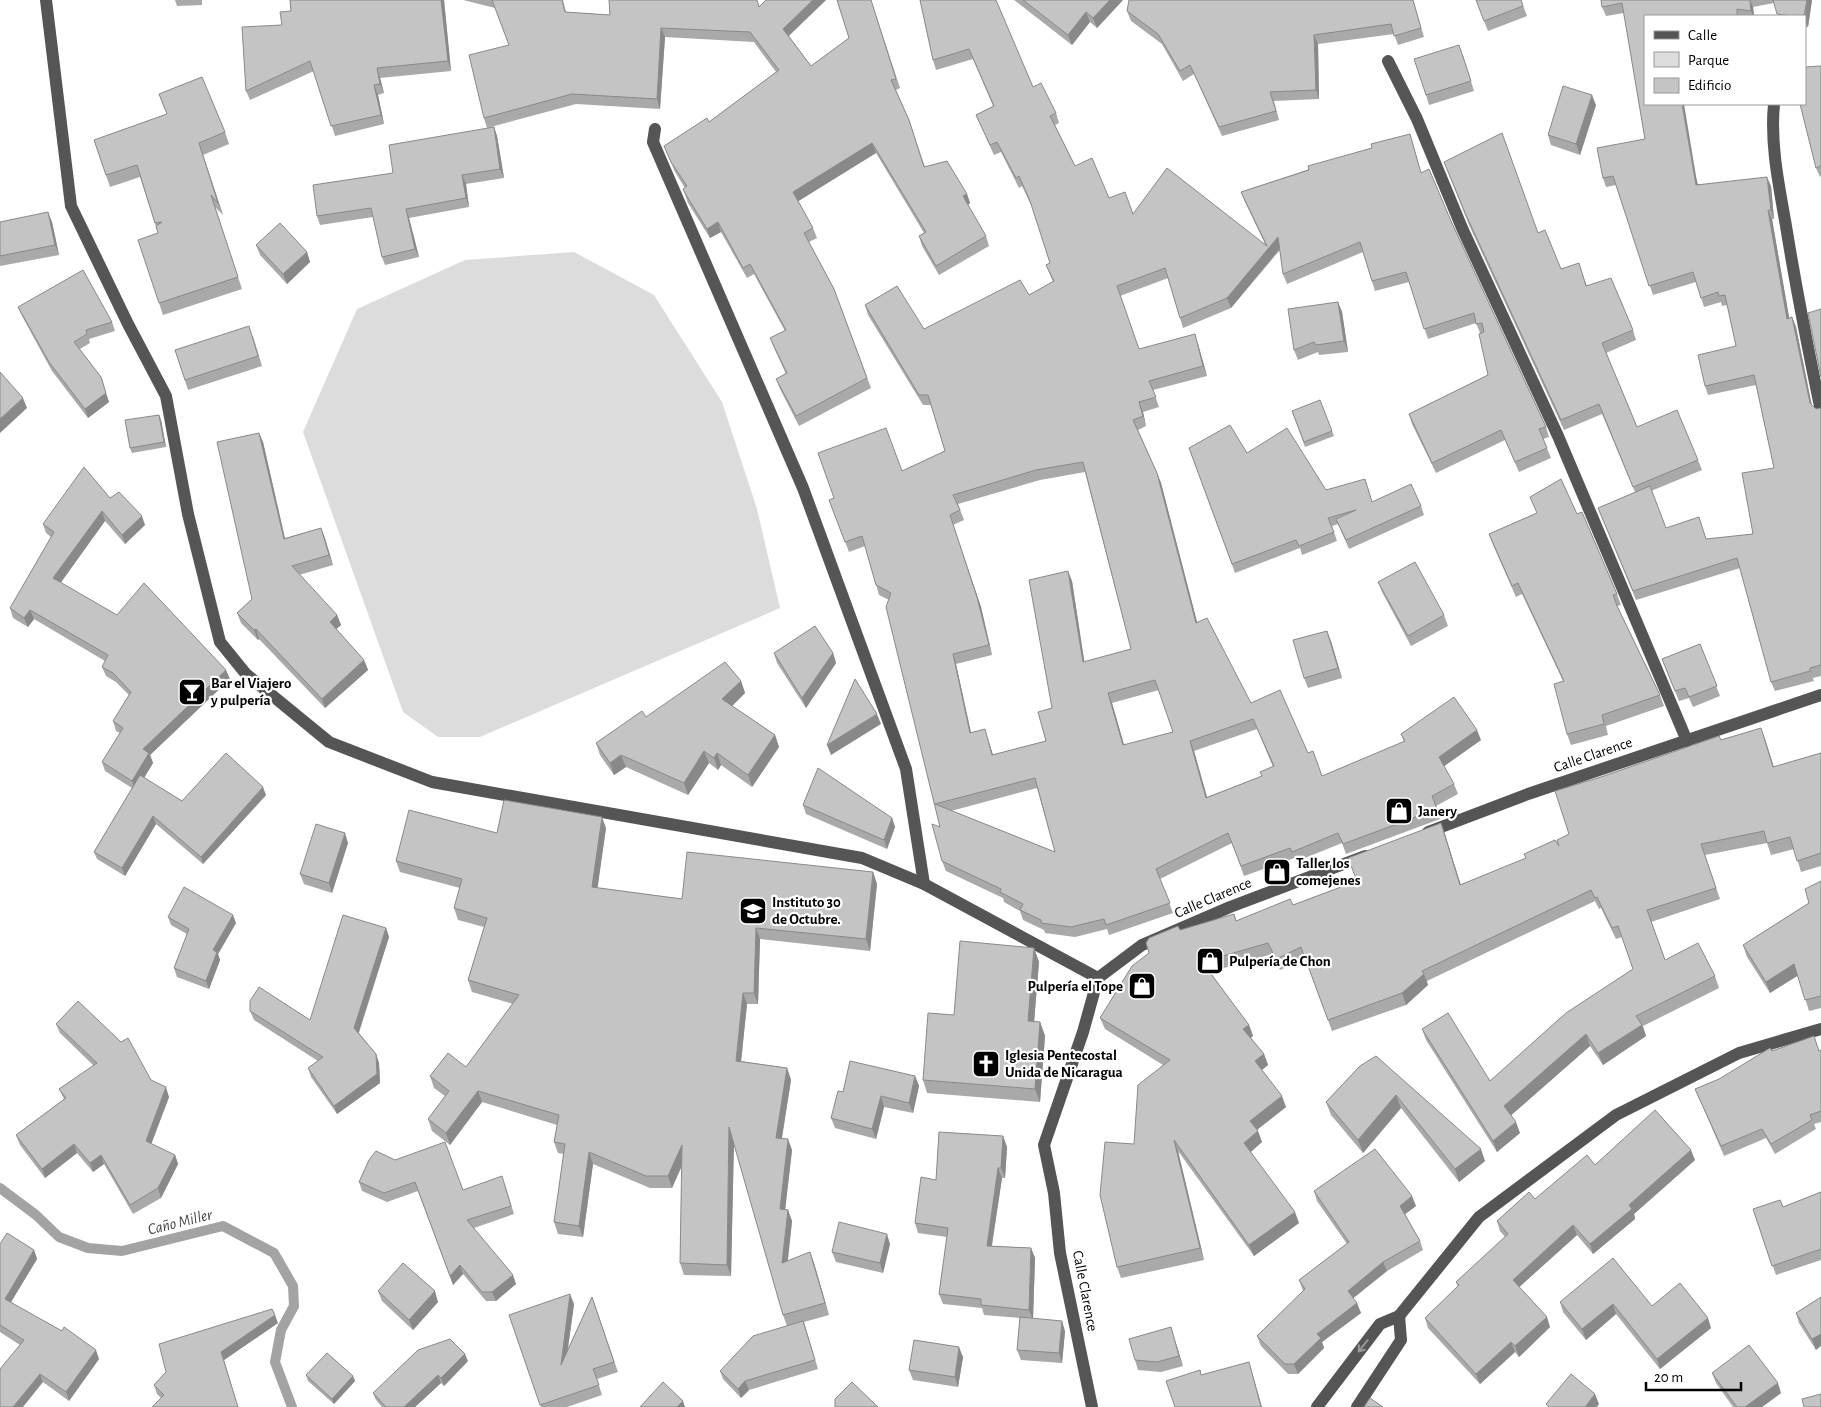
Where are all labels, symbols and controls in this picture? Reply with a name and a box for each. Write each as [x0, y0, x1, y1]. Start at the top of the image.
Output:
legend [1644, 15, 1806, 105]
text: Calle [1688, 28, 1717, 43]
text: Parque [1688, 53, 1729, 68]
text: Edificio [1688, 78, 1731, 93]
place label: Bar el Viajero y pulpería [210, 676, 291, 708]
bar icon: Bar el Viajero y pulpería [177, 677, 207, 707]
street label: Calle Clarence [1552, 735, 1634, 775]
shop icon: Janery [1384, 796, 1414, 826]
place label: Janery [1418, 804, 1457, 819]
place label: Taller los comejenes [1296, 856, 1361, 888]
shop icon: Taller los comejenes [1262, 857, 1292, 887]
street label: Calle Clarence [1172, 875, 1254, 921]
place label: Instituto 30 de Octubre. [772, 895, 841, 927]
school or university icon: Instituto 30 de Octubre. [738, 896, 768, 926]
shop icon: Pulpería de Chon [1195, 946, 1225, 976]
place label: Pulpería de Chon [1229, 954, 1331, 969]
shop icon: Pulpería el Tope [1127, 971, 1157, 1001]
place label: Pulpería el Tope [1028, 979, 1123, 994]
place label: Iglesia Pentecostal Unida de Nicaragua [1005, 1048, 1123, 1080]
church icon: Iglesia Pentecostal Unida de Nicaragua [971, 1049, 1001, 1079]
water label: Caño Miller [146, 1206, 215, 1238]
street label: Calle Clarence [1070, 1249, 1100, 1333]
one-way arrow [1358, 1339, 1368, 1353]
scale bar [1646, 1360, 1741, 1392]
text: 20 m [1654, 1370, 1683, 1385]

